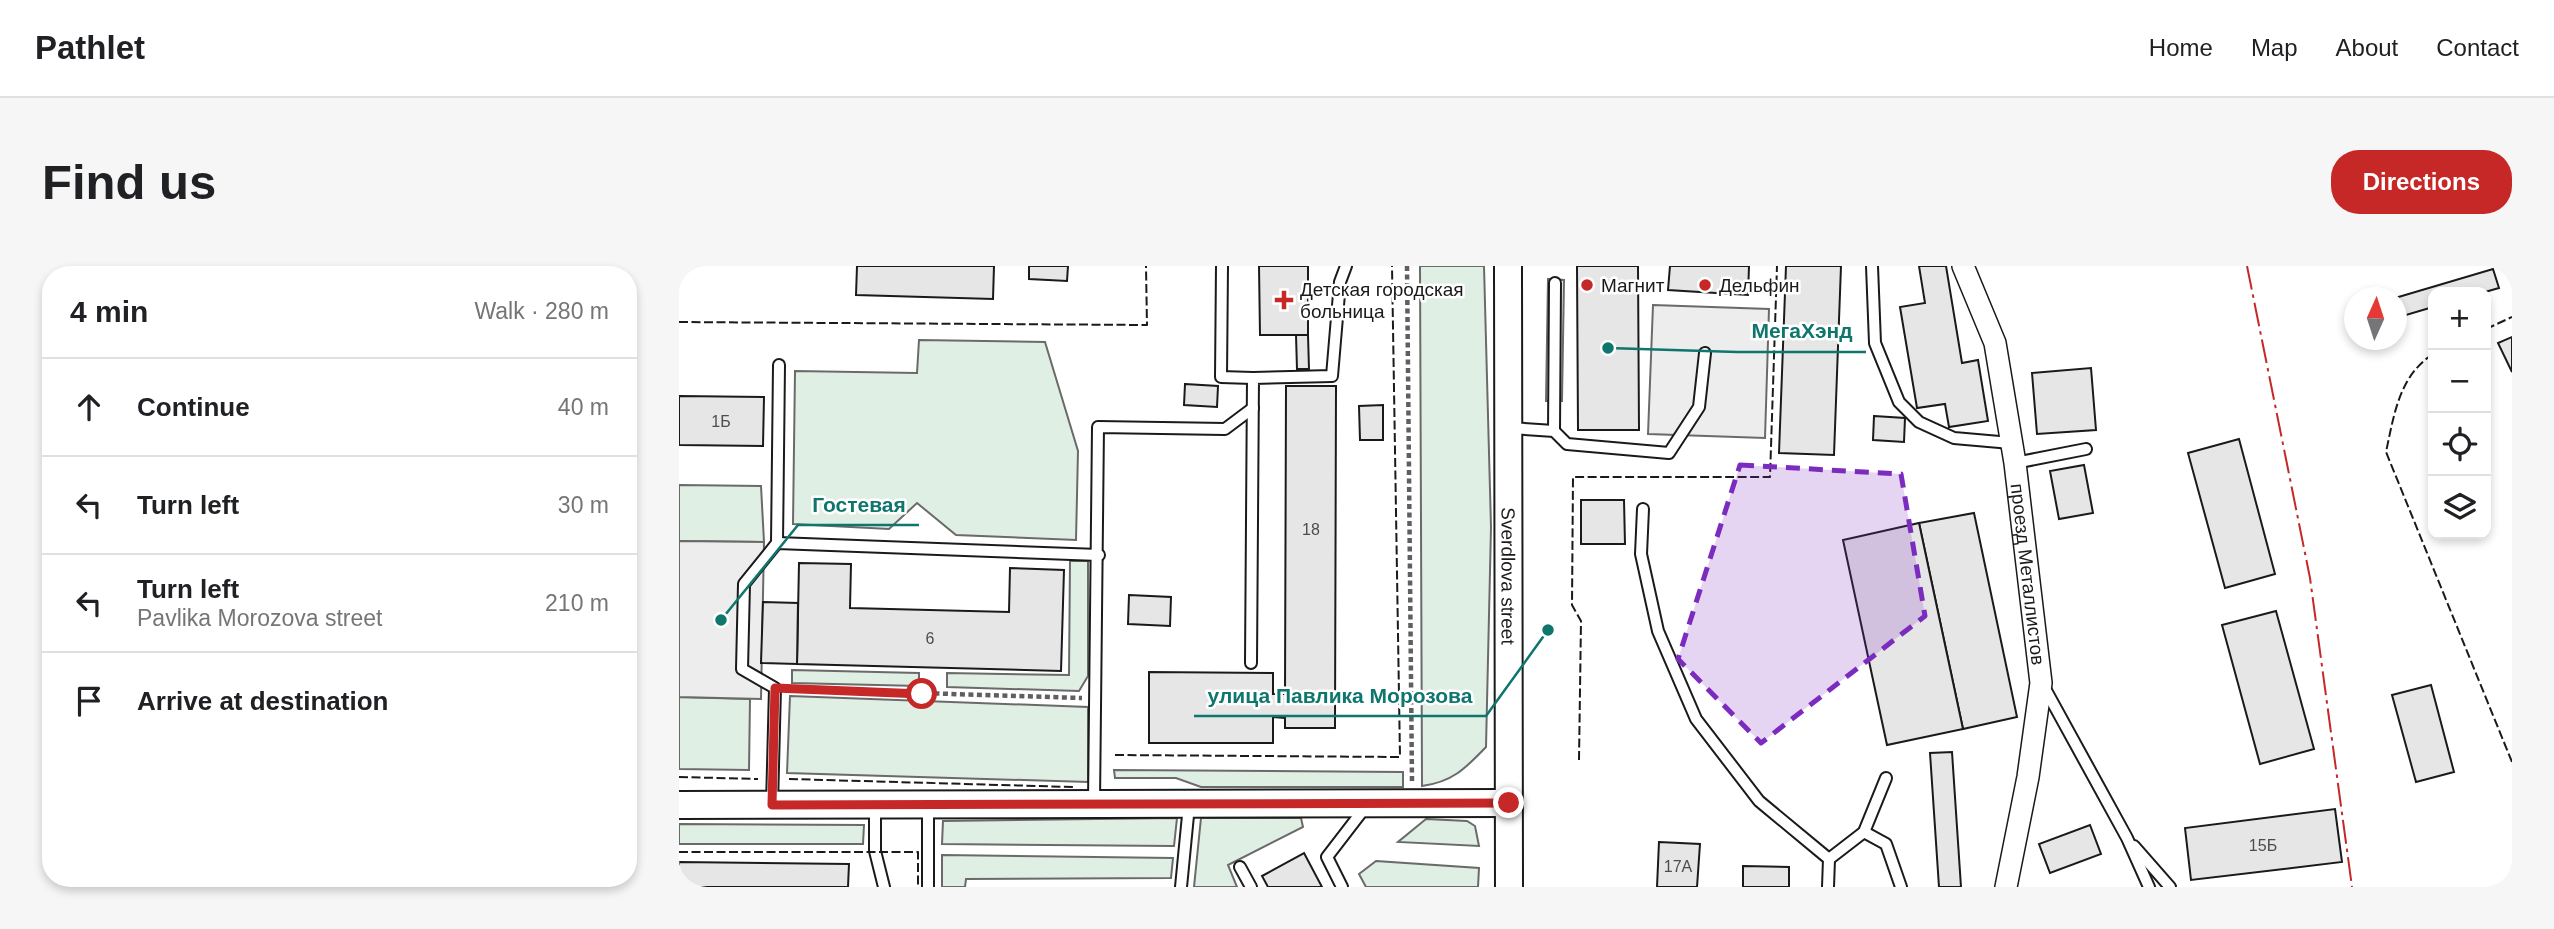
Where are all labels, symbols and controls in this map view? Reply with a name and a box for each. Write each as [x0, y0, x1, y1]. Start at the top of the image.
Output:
text: Pathlet [35, 29, 145, 66]
text: Home [2149, 34, 2213, 61]
text: Map [2251, 34, 2298, 61]
text: About [2336, 34, 2398, 61]
text: Contact [2436, 34, 2519, 61]
button: Directions [2331, 150, 2512, 214]
text: Find us [42, 155, 216, 209]
place label: Магнит [1601, 275, 1665, 296]
place label: Дельфин [1719, 275, 1800, 296]
marker: Магнит [1579, 277, 1595, 293]
marker: Дельфин [1697, 277, 1713, 293]
place label: Детская городская больница [1300, 279, 1464, 322]
north arrow [2344, 287, 2407, 350]
map controls [2428, 287, 2491, 539]
button: + [2428, 287, 2491, 350]
marker: Детская городская больница [1274, 290, 1294, 310]
text: 4 min [70, 295, 148, 328]
text: Walk · 280 m [474, 298, 609, 324]
callout: МегаХэнд [1737, 310, 1866, 352]
text: МегаХэнд [1751, 319, 1853, 342]
button: − [2428, 350, 2491, 413]
icon: ahead [70, 388, 108, 426]
text: Continue [137, 392, 250, 422]
text: 40 m [558, 394, 609, 420]
house number: 1Б [711, 413, 731, 430]
button: locate [2428, 413, 2491, 476]
button: layers [2428, 476, 2491, 539]
street label: проезд Металлистов [2007, 482, 2049, 666]
callout: Гостевая [798, 483, 919, 525]
icon: left [70, 486, 108, 524]
text: Turn left [137, 490, 239, 520]
text: 30 m [558, 492, 609, 518]
text: Гостевая [812, 493, 906, 516]
street label: Sverdlova street [1498, 507, 1519, 645]
house number: 18 [1302, 521, 1320, 538]
text: Turn left [137, 574, 239, 604]
icon: left [70, 584, 108, 622]
text: 210 m [545, 590, 609, 616]
text: Pavlika Morozova street [137, 605, 382, 631]
house number: 6 [926, 630, 935, 647]
callout: улица Павлика Морозова [1194, 674, 1486, 716]
route start [906, 678, 937, 709]
icon: arrive [70, 682, 108, 720]
text: улица Павлика Морозова [1208, 684, 1473, 707]
text: Arrive at destination [137, 686, 388, 716]
route end [1493, 787, 1524, 818]
house number: 15Б [2249, 837, 2277, 854]
house number: 17А [1664, 858, 1693, 875]

